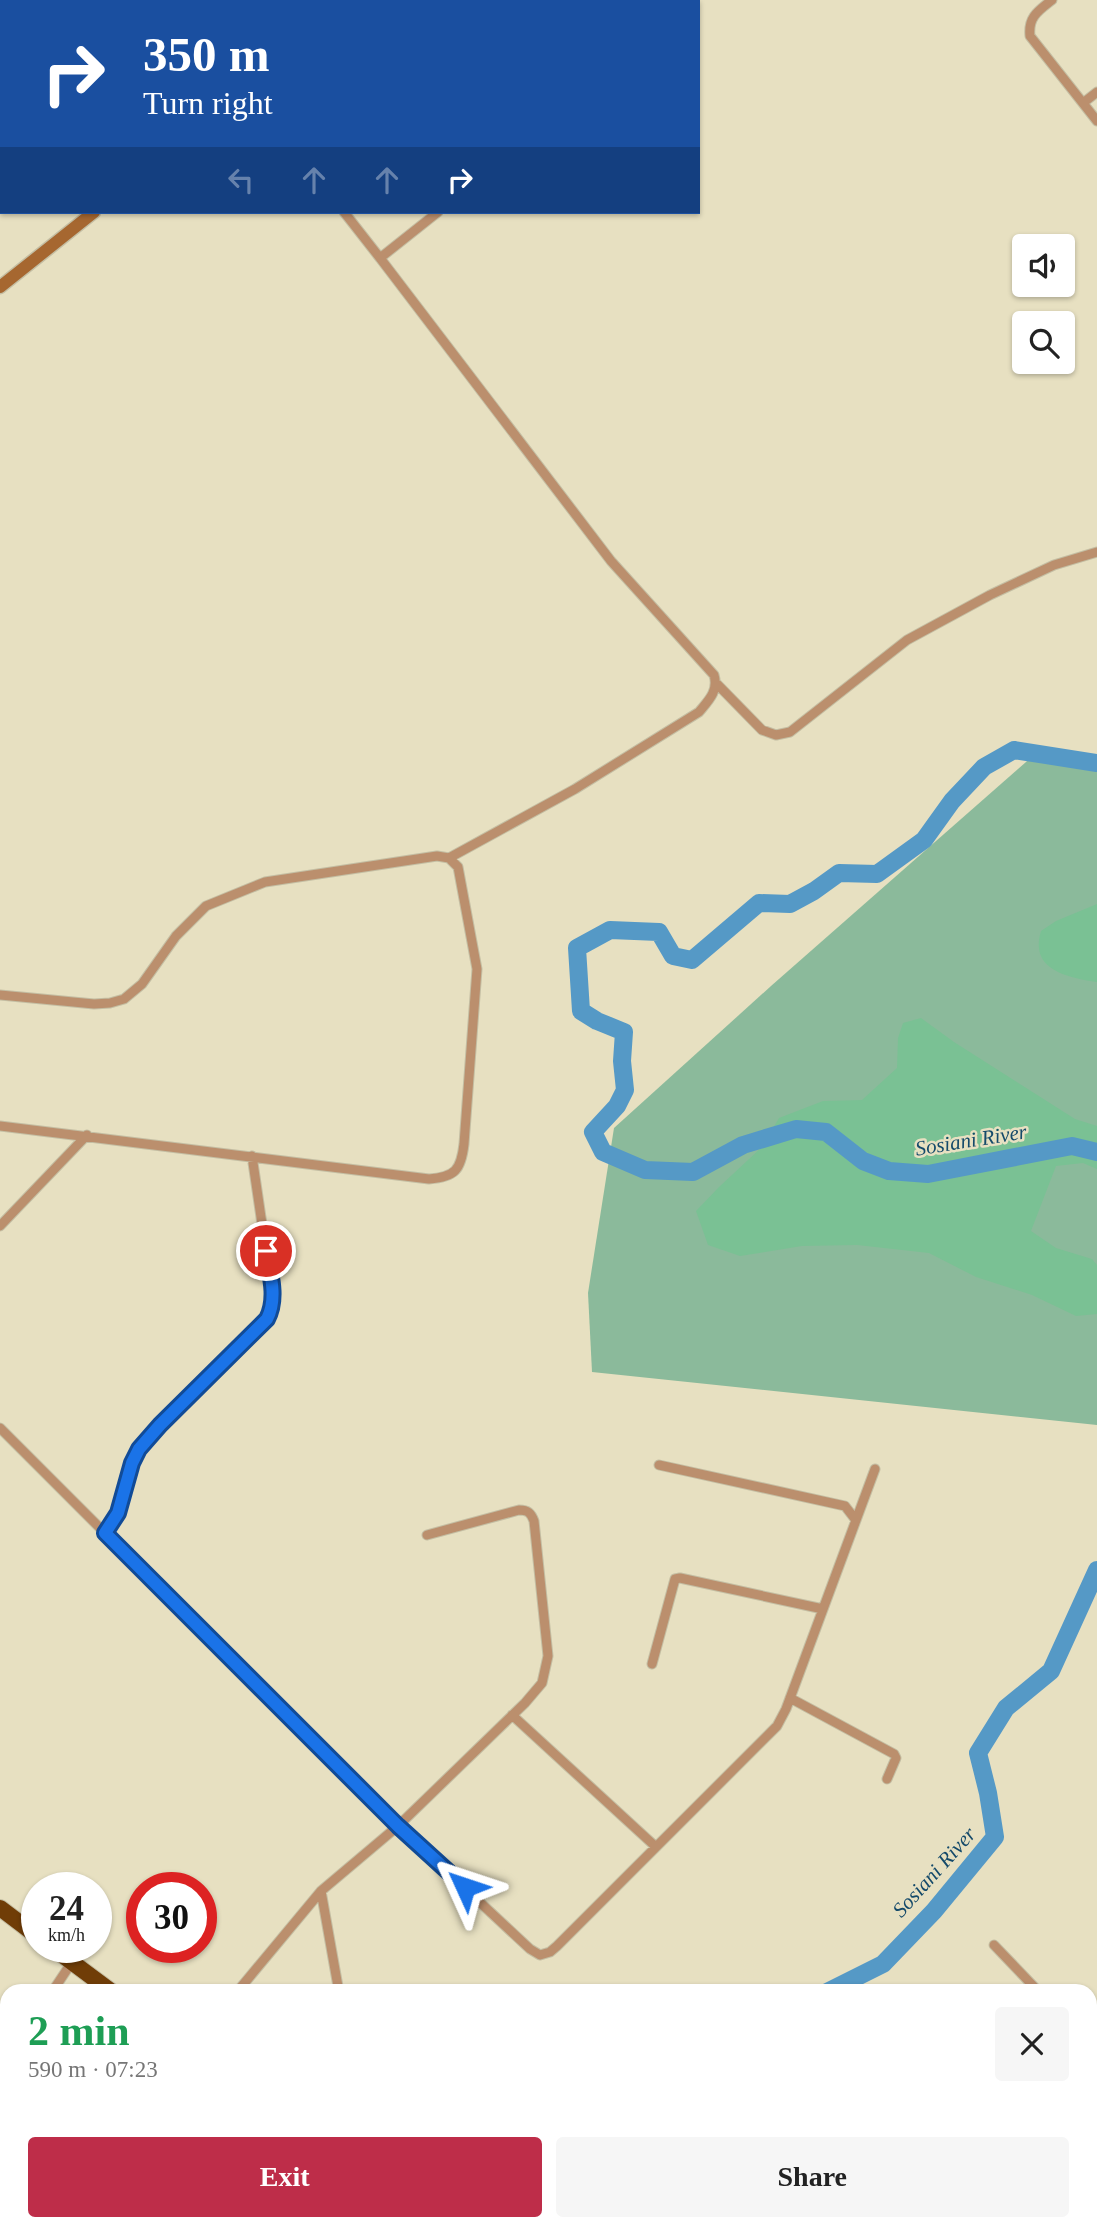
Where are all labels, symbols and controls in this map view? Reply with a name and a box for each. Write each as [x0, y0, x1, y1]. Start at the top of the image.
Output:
text: 350 m [143, 27, 270, 82]
icon: right [28, 28, 119, 119]
text: Turn right [143, 85, 273, 121]
icon: left [222, 161, 260, 199]
icon: ahead [295, 161, 333, 199]
icon: ahead [368, 161, 406, 199]
icon: right [441, 161, 479, 199]
map controls [1012, 234, 1075, 374]
button: sound [1012, 234, 1075, 297]
button: search [1012, 311, 1075, 374]
water label: Sosiani River [914, 1119, 1029, 1161]
pin [236, 1221, 296, 1281]
icon: arrive [247, 1232, 285, 1270]
water label: Sosiani River [887, 1822, 981, 1922]
position arrow [428, 1850, 502, 1924]
speed limit sign: 30 [126, 1872, 217, 1963]
text: 24 [49, 1889, 84, 1928]
text: km/h [48, 1925, 85, 1945]
button: close [995, 2007, 1069, 2081]
text: 2 min [28, 2008, 130, 2054]
text: 590 m · 07:23 [28, 2057, 158, 2082]
button: Exit [28, 2137, 542, 2217]
button: Share [556, 2137, 1069, 2217]

